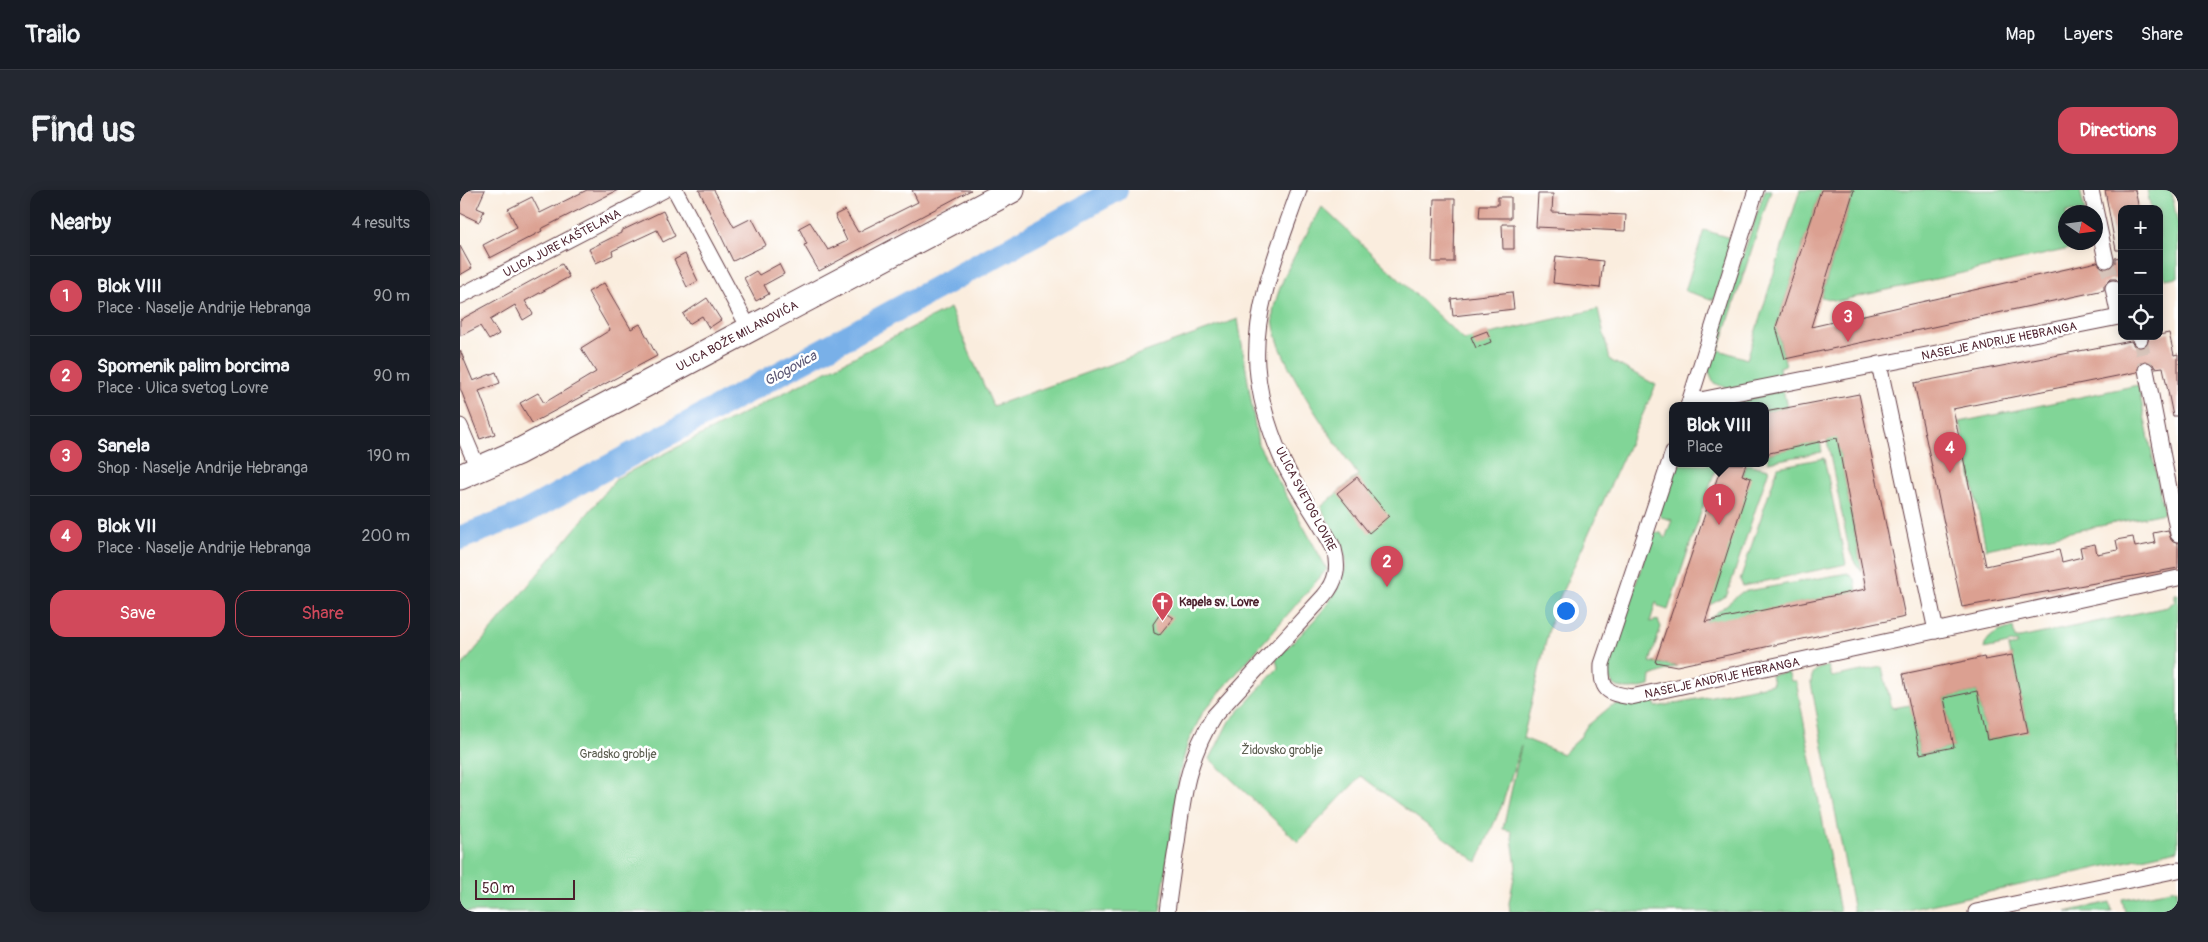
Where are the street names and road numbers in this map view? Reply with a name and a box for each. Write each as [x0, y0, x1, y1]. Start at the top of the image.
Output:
street label: ULICA JURE KAŠTELANA [500, 205, 624, 281]
street label: ULICA BOŽE MILANOVIĆA [673, 297, 801, 375]
street label: NASELJE ANDRIJE HEBRANGA [1920, 319, 2078, 364]
street label: ULICA SVETOG LOVRE [1272, 445, 1339, 554]
street label: NASELJE ANDRIJE HEBRANGA [1643, 655, 1801, 702]

